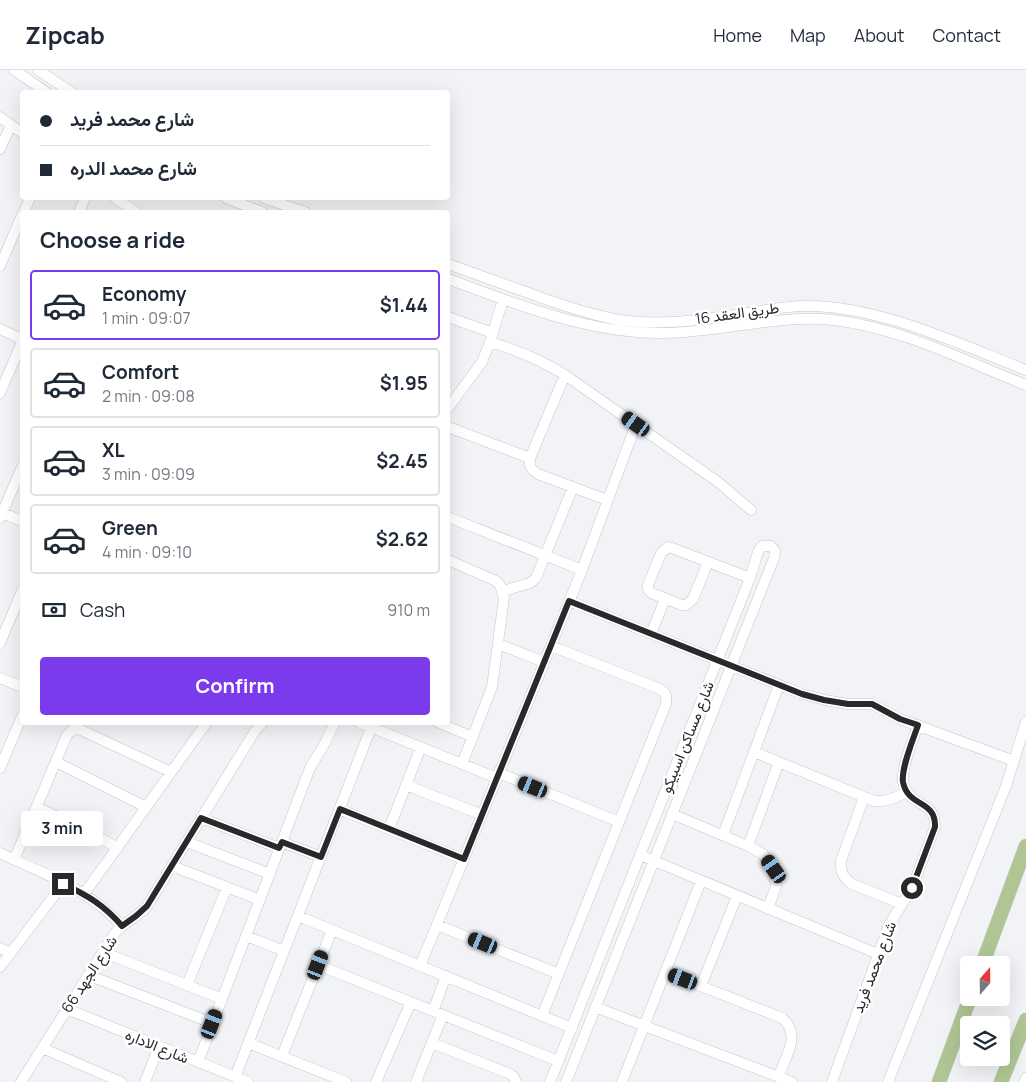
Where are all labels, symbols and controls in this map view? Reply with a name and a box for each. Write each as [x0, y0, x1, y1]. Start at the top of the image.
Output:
text: Zipcab [25, 18, 105, 51]
text: Home [713, 23, 762, 47]
text: Map [790, 23, 826, 47]
text: About [854, 23, 904, 47]
text: Contact [932, 23, 1001, 47]
text: شارع محمد فريد [70, 106, 194, 132]
text: شارع محمد الدره [70, 155, 197, 181]
text: Choose a ride [40, 225, 185, 255]
text: Economy [102, 281, 186, 307]
icon: car [42, 283, 87, 328]
text: $1.44 [380, 292, 428, 318]
street label: طريق العقد 16 [694, 297, 781, 329]
text: 1 min · 09:07 [102, 307, 191, 329]
text: Comfort [102, 359, 179, 385]
icon: car [42, 361, 87, 406]
text: $1.95 [380, 370, 428, 396]
text: 2 min · 09:08 [102, 385, 195, 407]
car [619, 409, 652, 439]
text: XL [102, 437, 125, 463]
icon: car [42, 439, 87, 484]
text: $2.45 [376, 448, 428, 474]
text: 3 min · 09:09 [102, 463, 195, 485]
text: Green [102, 515, 158, 541]
icon: car [42, 517, 87, 562]
text: $2.62 [376, 526, 428, 552]
text: 4 min · 09:10 [102, 541, 192, 563]
icon: cash [40, 596, 68, 624]
text: Cash [80, 597, 125, 623]
text: 910 m [387, 599, 430, 621]
button: Confirm [40, 657, 430, 715]
street label: شارع مساكن اسبيكو [655, 678, 720, 796]
car [516, 774, 549, 800]
callout: 3 min [22, 812, 104, 846]
text: 3 min [41, 817, 83, 839]
car [759, 852, 788, 886]
route end [52, 873, 74, 895]
route start [901, 877, 923, 899]
street label: شارع محمد فريد [847, 918, 902, 1016]
car [466, 930, 499, 956]
street label: شارع الجهد 66 [56, 931, 123, 1017]
car [305, 948, 330, 982]
north arrow [960, 956, 1010, 1006]
map controls [960, 956, 1010, 1066]
car [666, 967, 699, 991]
car [199, 1007, 224, 1041]
button: layers [960, 1016, 1010, 1066]
street label: شارع الاداره [122, 1024, 192, 1069]

